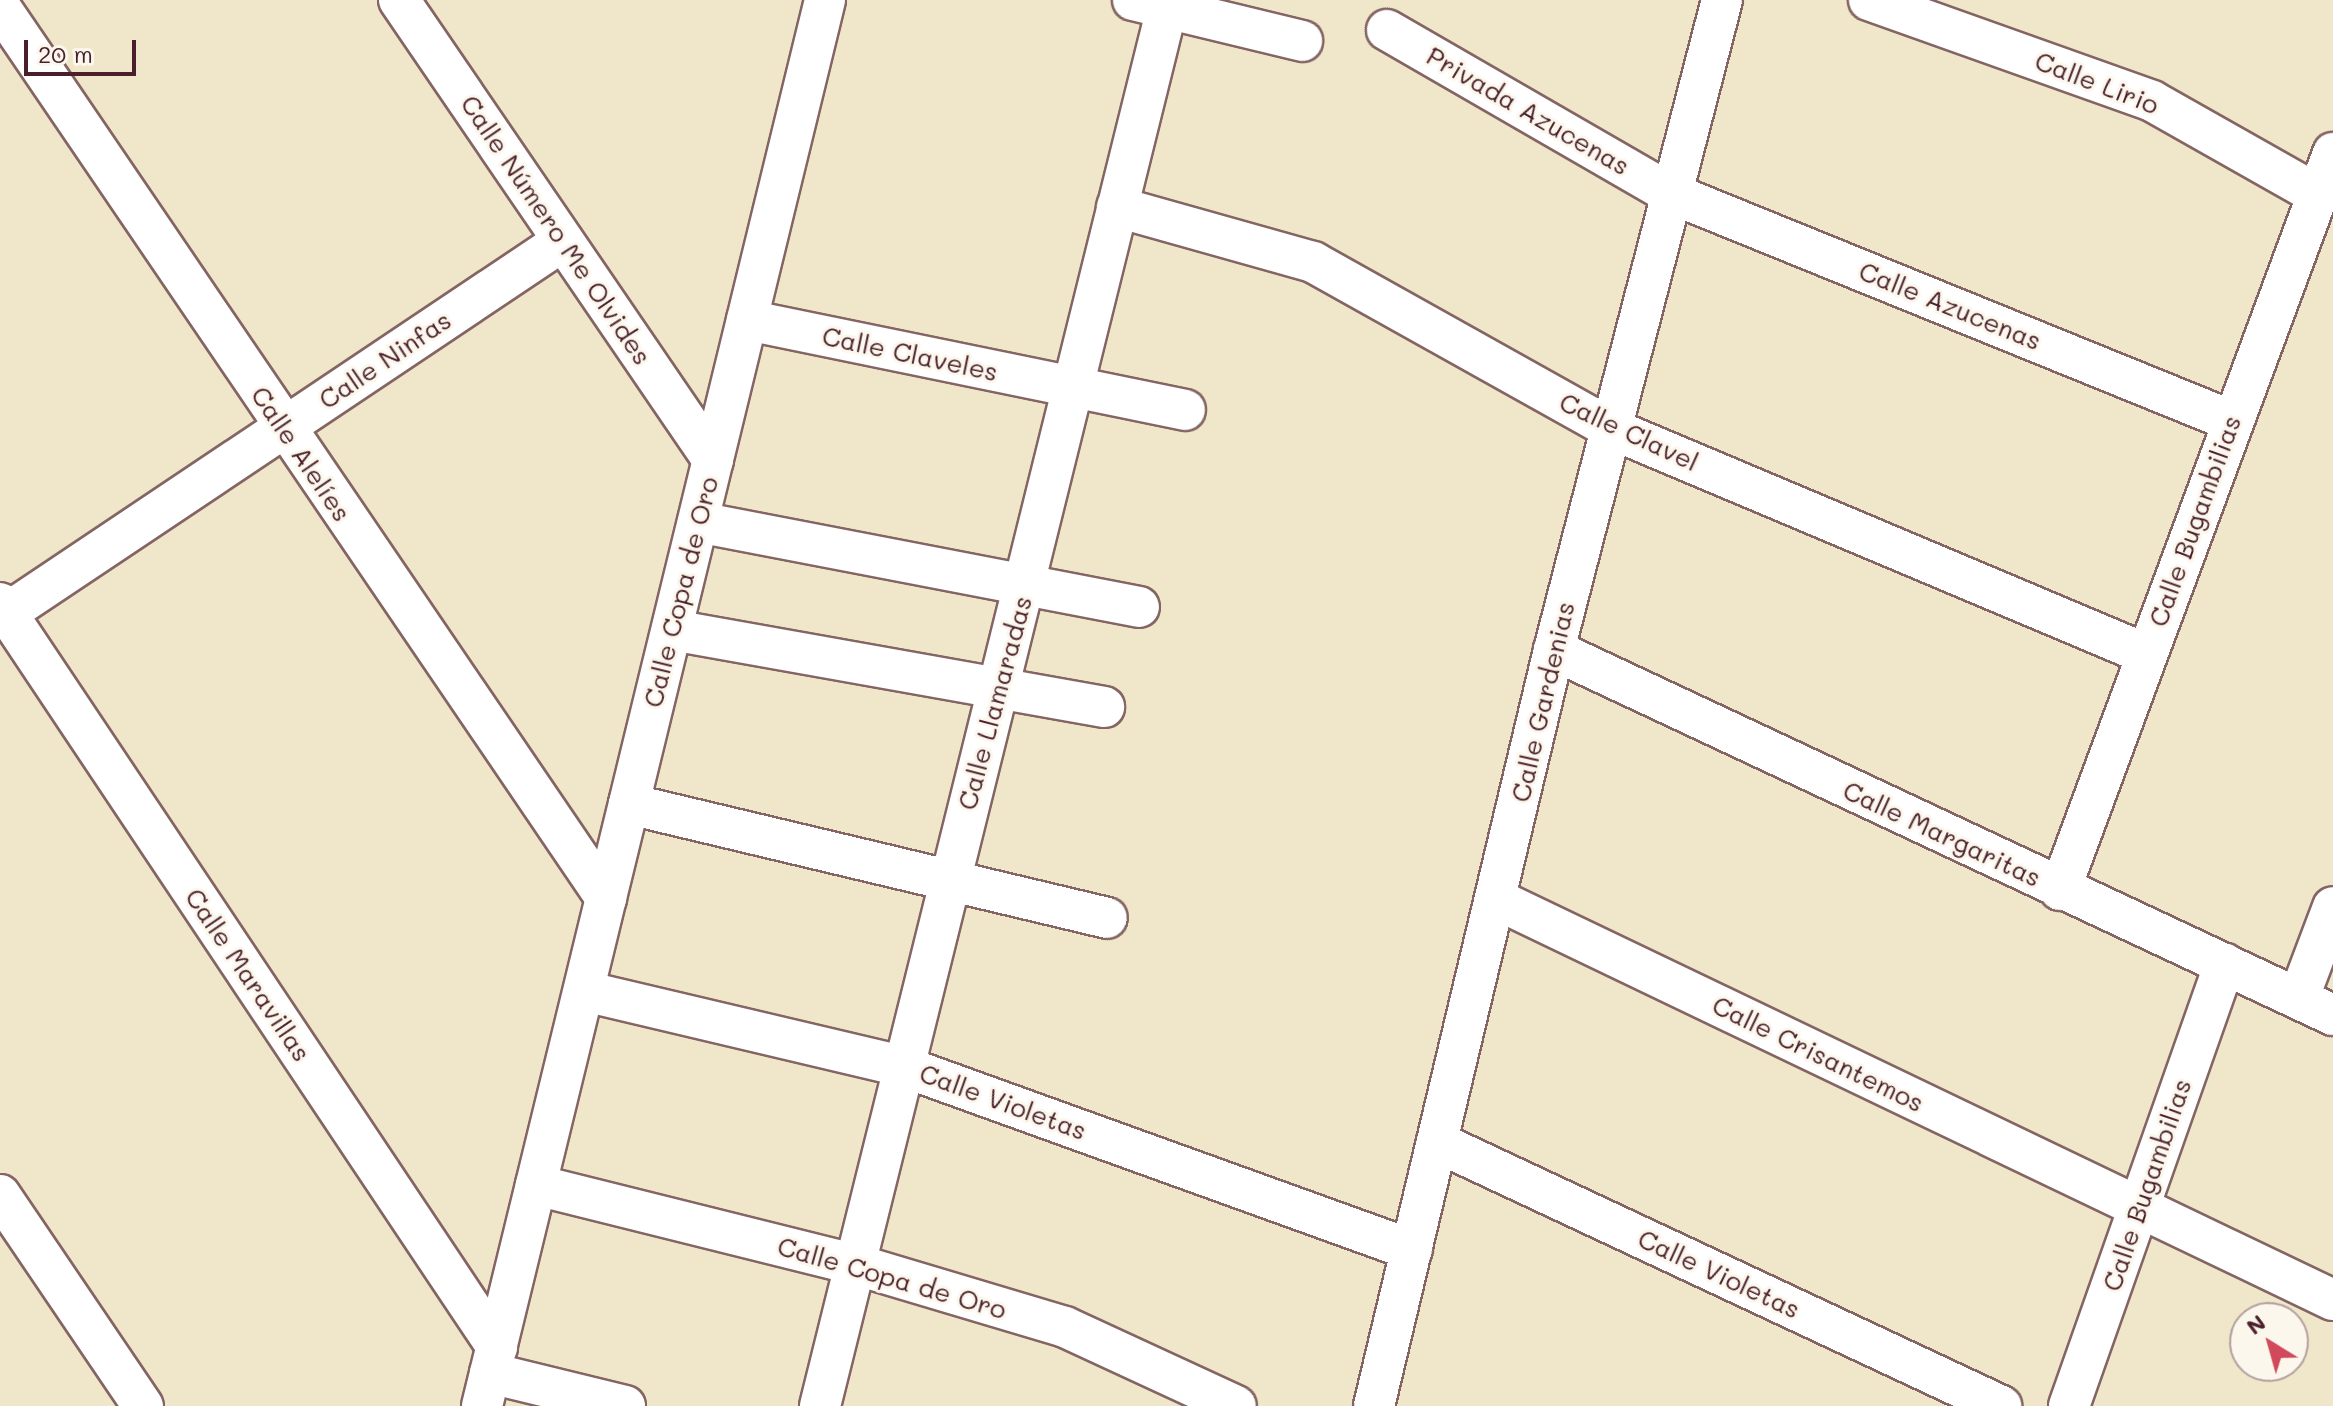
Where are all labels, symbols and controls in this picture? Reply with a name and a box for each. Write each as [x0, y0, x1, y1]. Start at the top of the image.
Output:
scale bar [28, 24, 140, 74]
text: 20 m [38, 38, 93, 69]
street label: Privada Azucenas [1421, 40, 1635, 182]
street label: Calle Lirio [2031, 45, 2163, 121]
street label: Calle Número Me Olvides [454, 89, 658, 371]
street label: Calle Azucenas [1854, 255, 2046, 357]
street label: Calle Ninfas [313, 304, 457, 416]
street label: Calle Claveles [819, 320, 1001, 388]
street label: Calle Alelíes [244, 381, 358, 527]
street label: Calle Clavel [1554, 386, 1704, 478]
street label: Calle Bugambilias [2142, 411, 2248, 631]
street label: Calle Copa de Oro [637, 473, 725, 711]
street label: Calle Llamaradas [951, 593, 1039, 813]
street label: Calle Gardenias [1505, 599, 1581, 805]
street label: Calle Margaritas [1838, 774, 2046, 894]
street label: Calle Maravillas [179, 883, 317, 1067]
street label: Calle Crisantemos [1707, 989, 1929, 1119]
street label: Calle Violetas [915, 1057, 1091, 1147]
street label: Calle Bugambilias [2096, 1075, 2198, 1295]
street label: Calle Violetas [1633, 1223, 1805, 1325]
street label: Calle Copa de Oro [774, 1230, 1010, 1326]
north arrow [2229, 1302, 2309, 1382]
text: N [2240, 1307, 2271, 1341]

